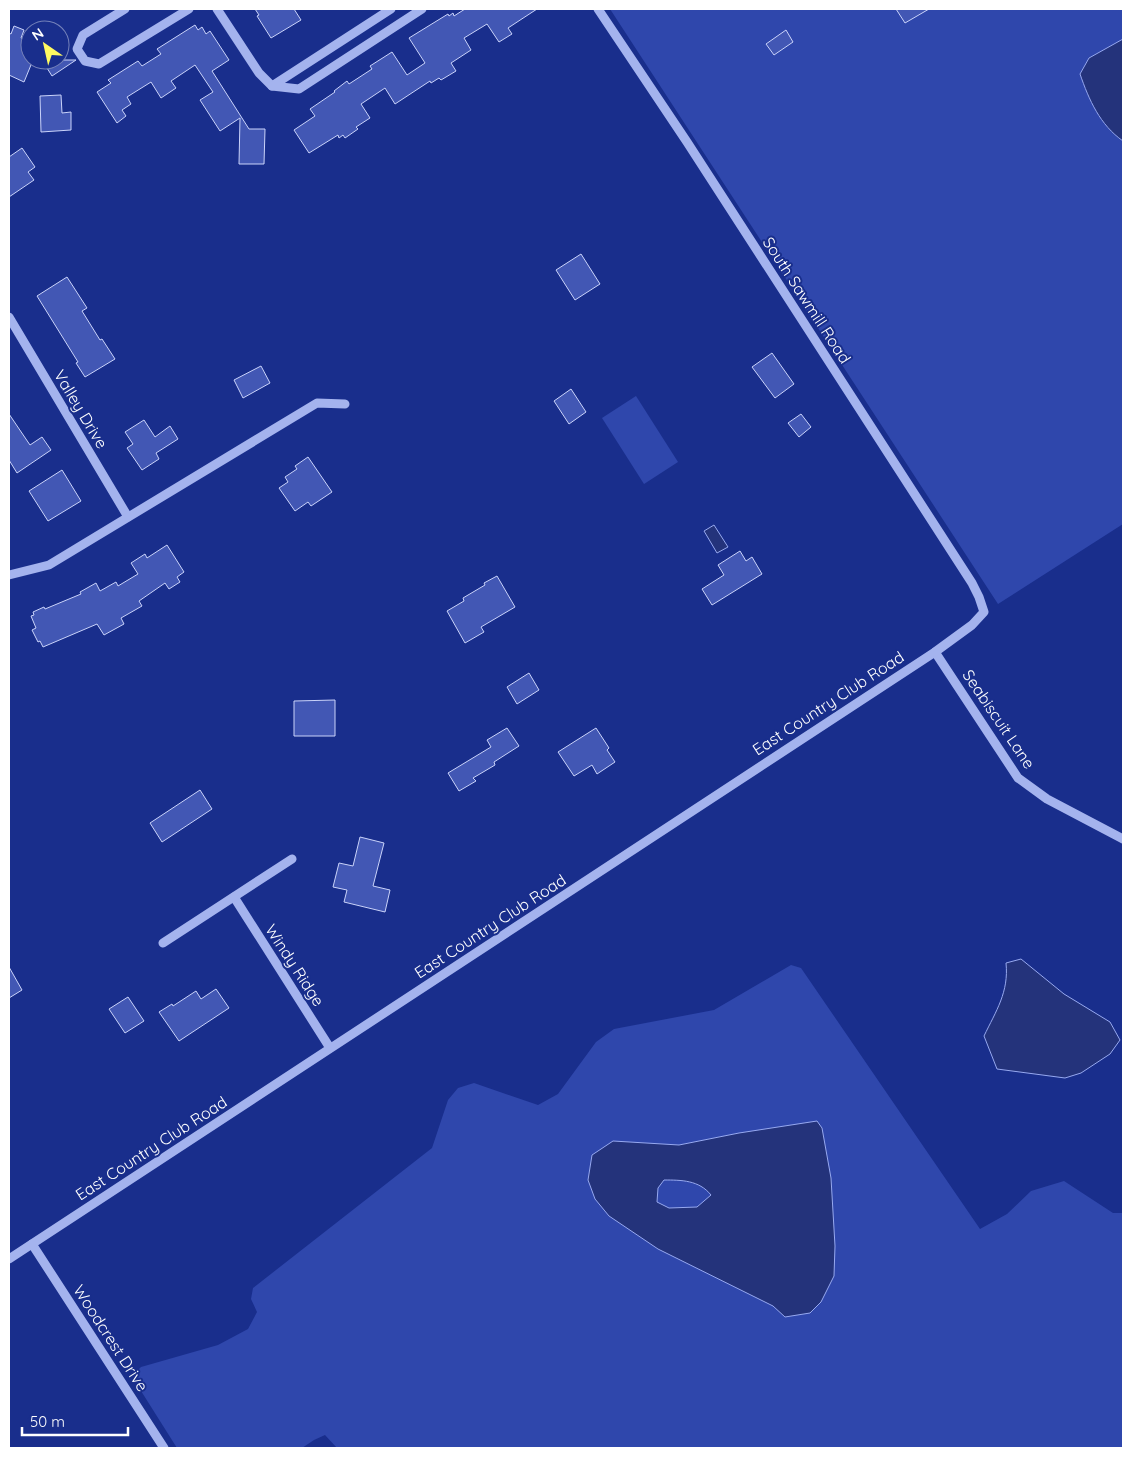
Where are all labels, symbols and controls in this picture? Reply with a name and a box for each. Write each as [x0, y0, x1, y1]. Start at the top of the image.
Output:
north arrow [20, 20, 70, 70]
text: N [28, 24, 47, 45]
street label: South Sawmill Road [759, 233, 855, 367]
street label: Valley Drive [50, 366, 112, 452]
street label: East Country Club Road [749, 647, 907, 759]
street label: Seabiscuit Lane [958, 666, 1040, 772]
street label: East Country Club Road [411, 870, 569, 982]
street label: Windy Ridge [261, 920, 329, 1010]
street label: East Country Club Road [72, 1092, 230, 1204]
street label: Woodcrest Drive [69, 1281, 153, 1395]
scale bar [22, 1404, 129, 1436]
text: 50 m [30, 1412, 65, 1431]

